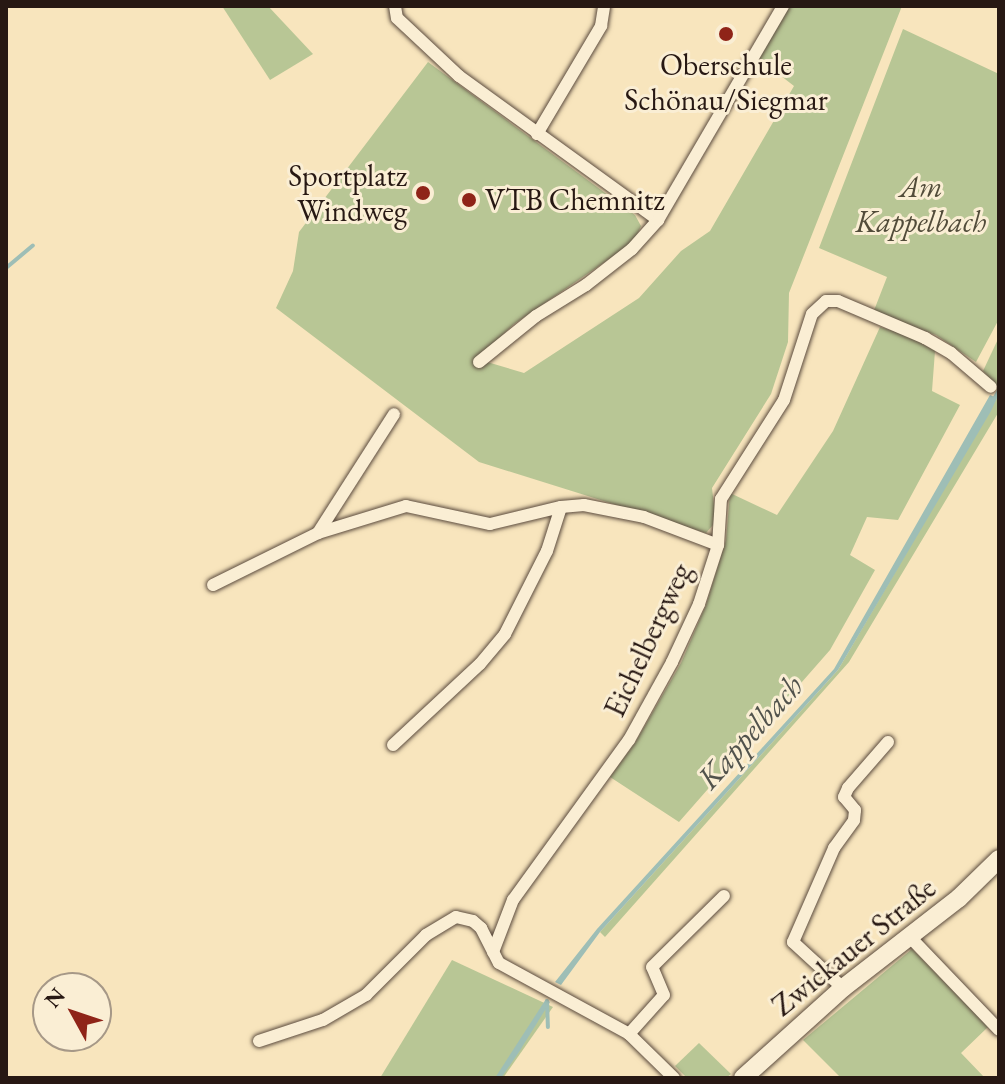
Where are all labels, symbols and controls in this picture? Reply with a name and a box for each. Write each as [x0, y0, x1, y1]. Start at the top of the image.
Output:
marker: Oberschule Schönau/Siegmar [717, 25, 735, 43]
place label: Oberschule Schönau/Siegmar [624, 47, 828, 118]
place label: Sportplatz Windweg [288, 158, 407, 228]
park label: Am Kappelbach [856, 169, 986, 240]
place label: VTB Chemnitz [485, 182, 665, 218]
marker: Sportplatz Windweg [414, 184, 432, 202]
marker: VTB Chemnitz [460, 191, 478, 209]
street label: Eichelbergweg [597, 557, 699, 723]
water label: Kappelbach [689, 667, 811, 797]
street label: Zwickauer Straße [765, 870, 943, 1024]
north arrow [32, 972, 112, 1052]
text: N [38, 981, 72, 1014]

